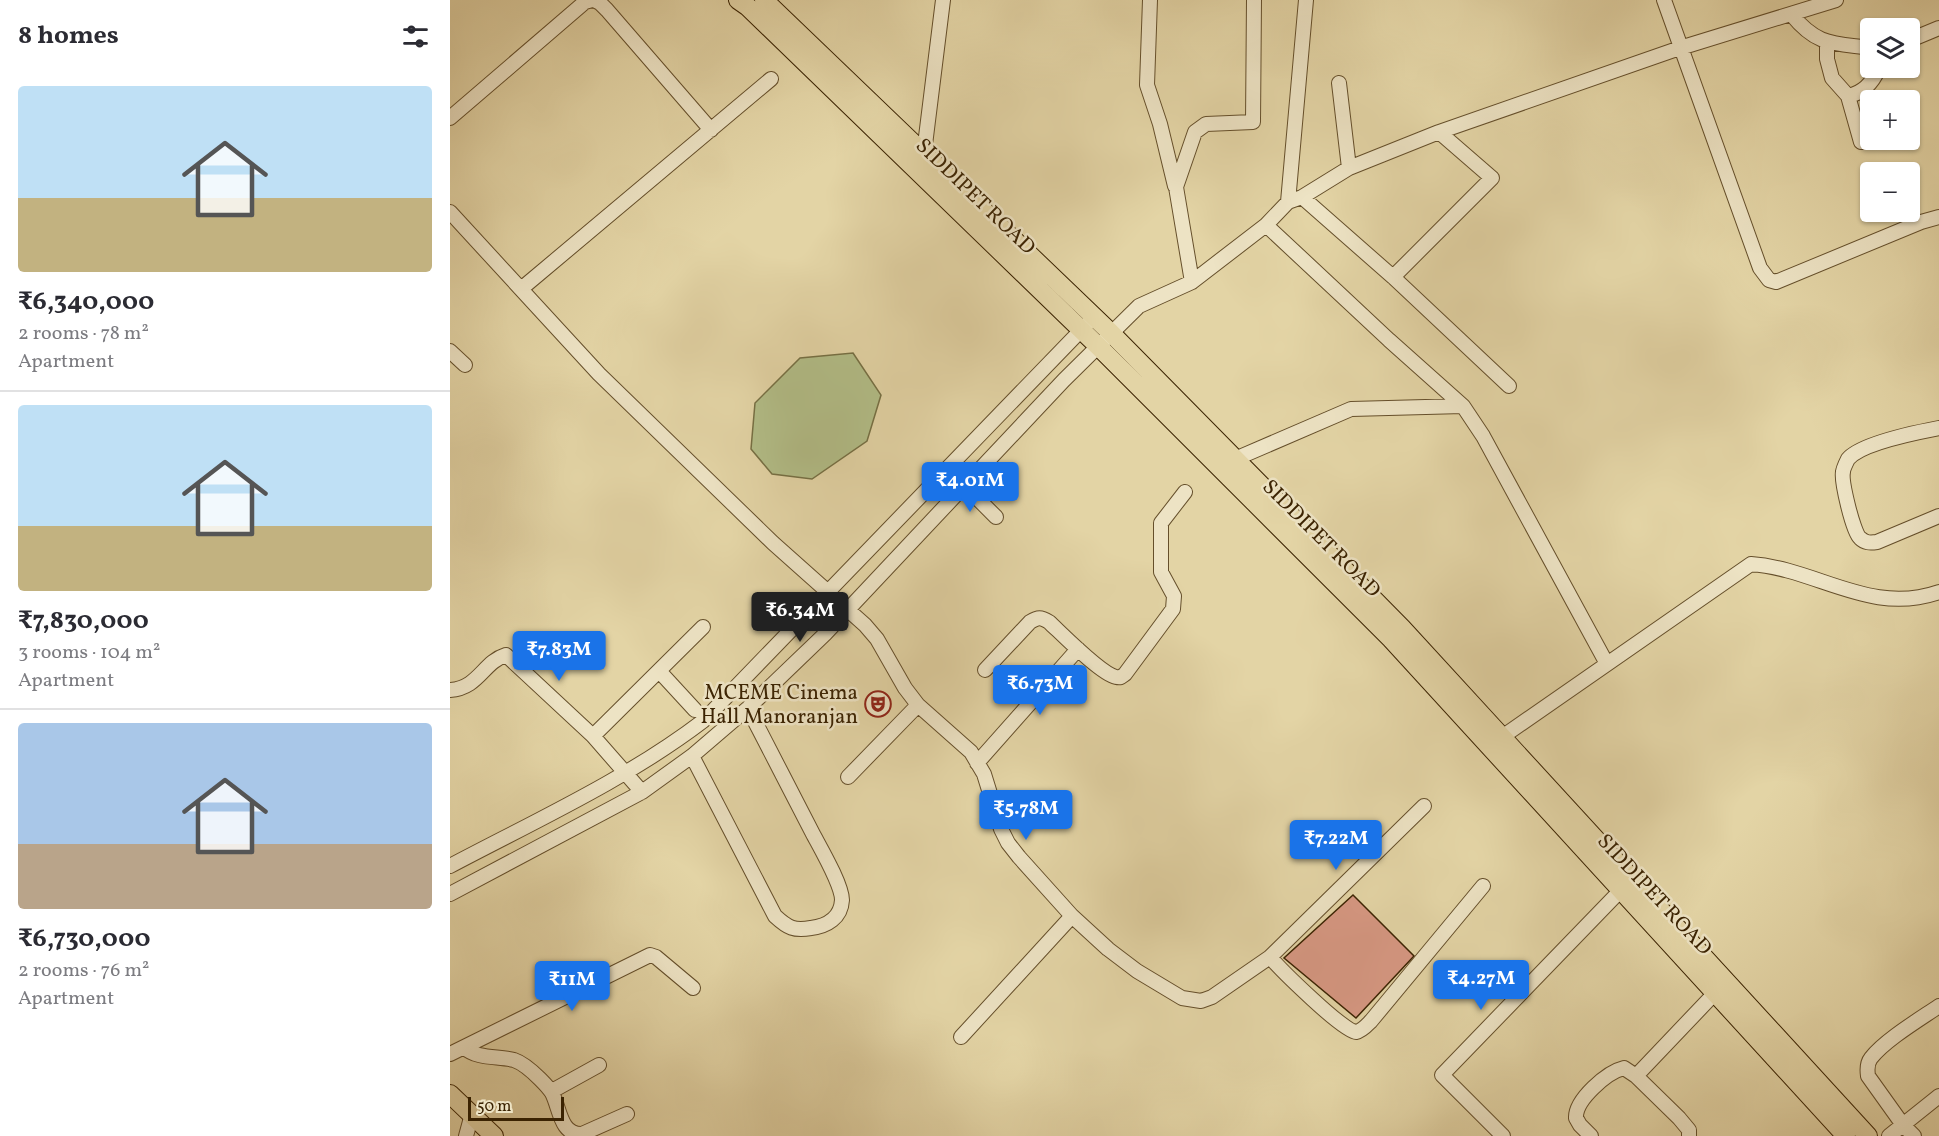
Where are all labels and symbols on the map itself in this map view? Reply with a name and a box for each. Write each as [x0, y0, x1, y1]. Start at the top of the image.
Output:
street label: SIDDIPET ROAD [908, 132, 1041, 262]
pin: ₹4.01M [921, 462, 1019, 513]
street label: SIDDIPET ROAD [1255, 473, 1387, 605]
pin: ₹6.34M [751, 592, 849, 643]
pin: ₹7.83M [510, 631, 608, 682]
pin: ₹6.73M [991, 665, 1089, 716]
place label: MCEME Cinema Hall Manoranjan [701, 679, 858, 732]
theatre icon: MCEME Cinema Hall Manoranjan [863, 689, 893, 719]
pin: ₹5.78M [977, 790, 1075, 841]
pin: ₹7.22M [1287, 820, 1385, 871]
street label: SIDDIPET ROAD [1590, 828, 1718, 962]
pin: ₹4.27M [1432, 960, 1530, 1011]
pin: ₹11M [536, 961, 608, 1012]
scale bar [468, 1094, 564, 1122]

